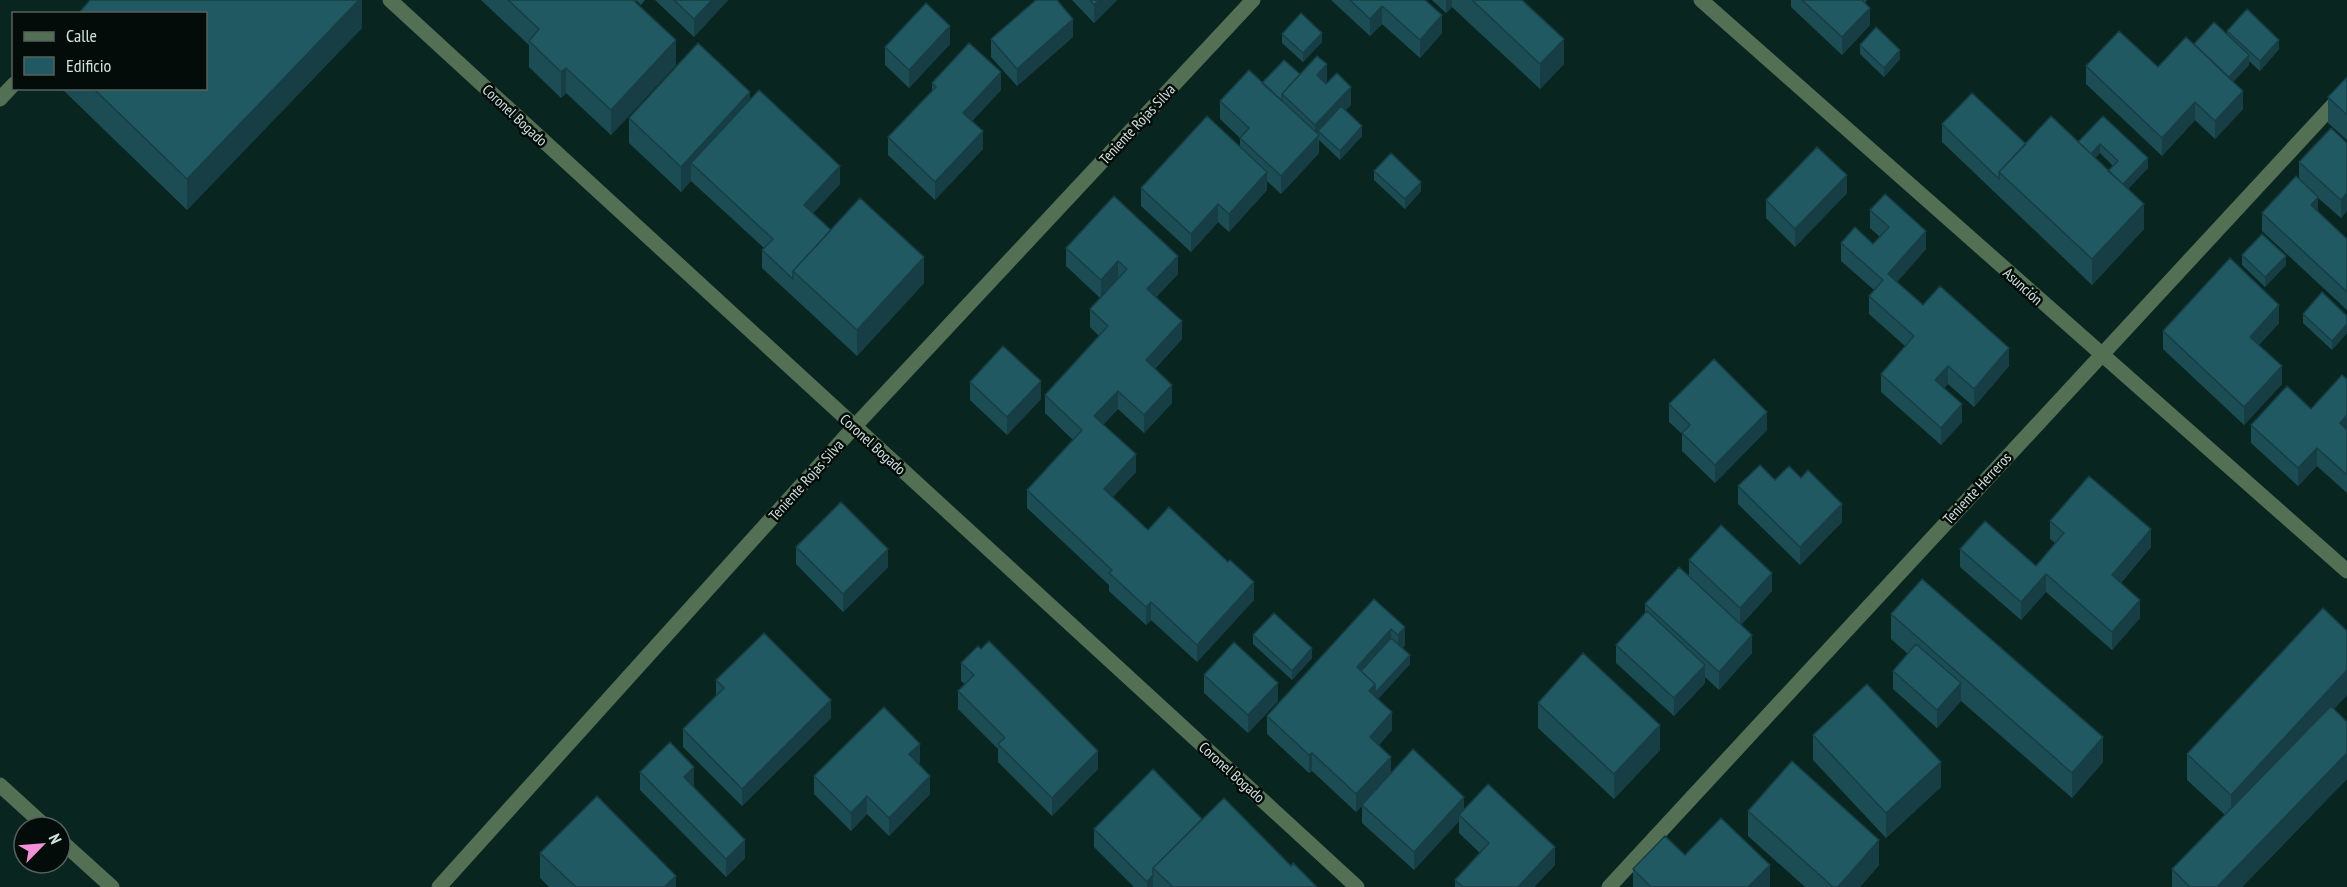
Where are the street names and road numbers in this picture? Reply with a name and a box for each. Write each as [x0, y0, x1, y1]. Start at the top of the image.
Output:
street label: Coronel Bogado [479, 80, 551, 150]
street label: Teniente Rojas Silva [1095, 80, 1179, 168]
street label: Asunción [1999, 263, 2047, 309]
street label: Coronel Bogado [836, 410, 910, 478]
street label: Teniente Rojas Silva [765, 435, 847, 525]
street label: Teniente Herreros [1939, 448, 2015, 528]
street label: Coronel Bogado [1195, 738, 1269, 806]

